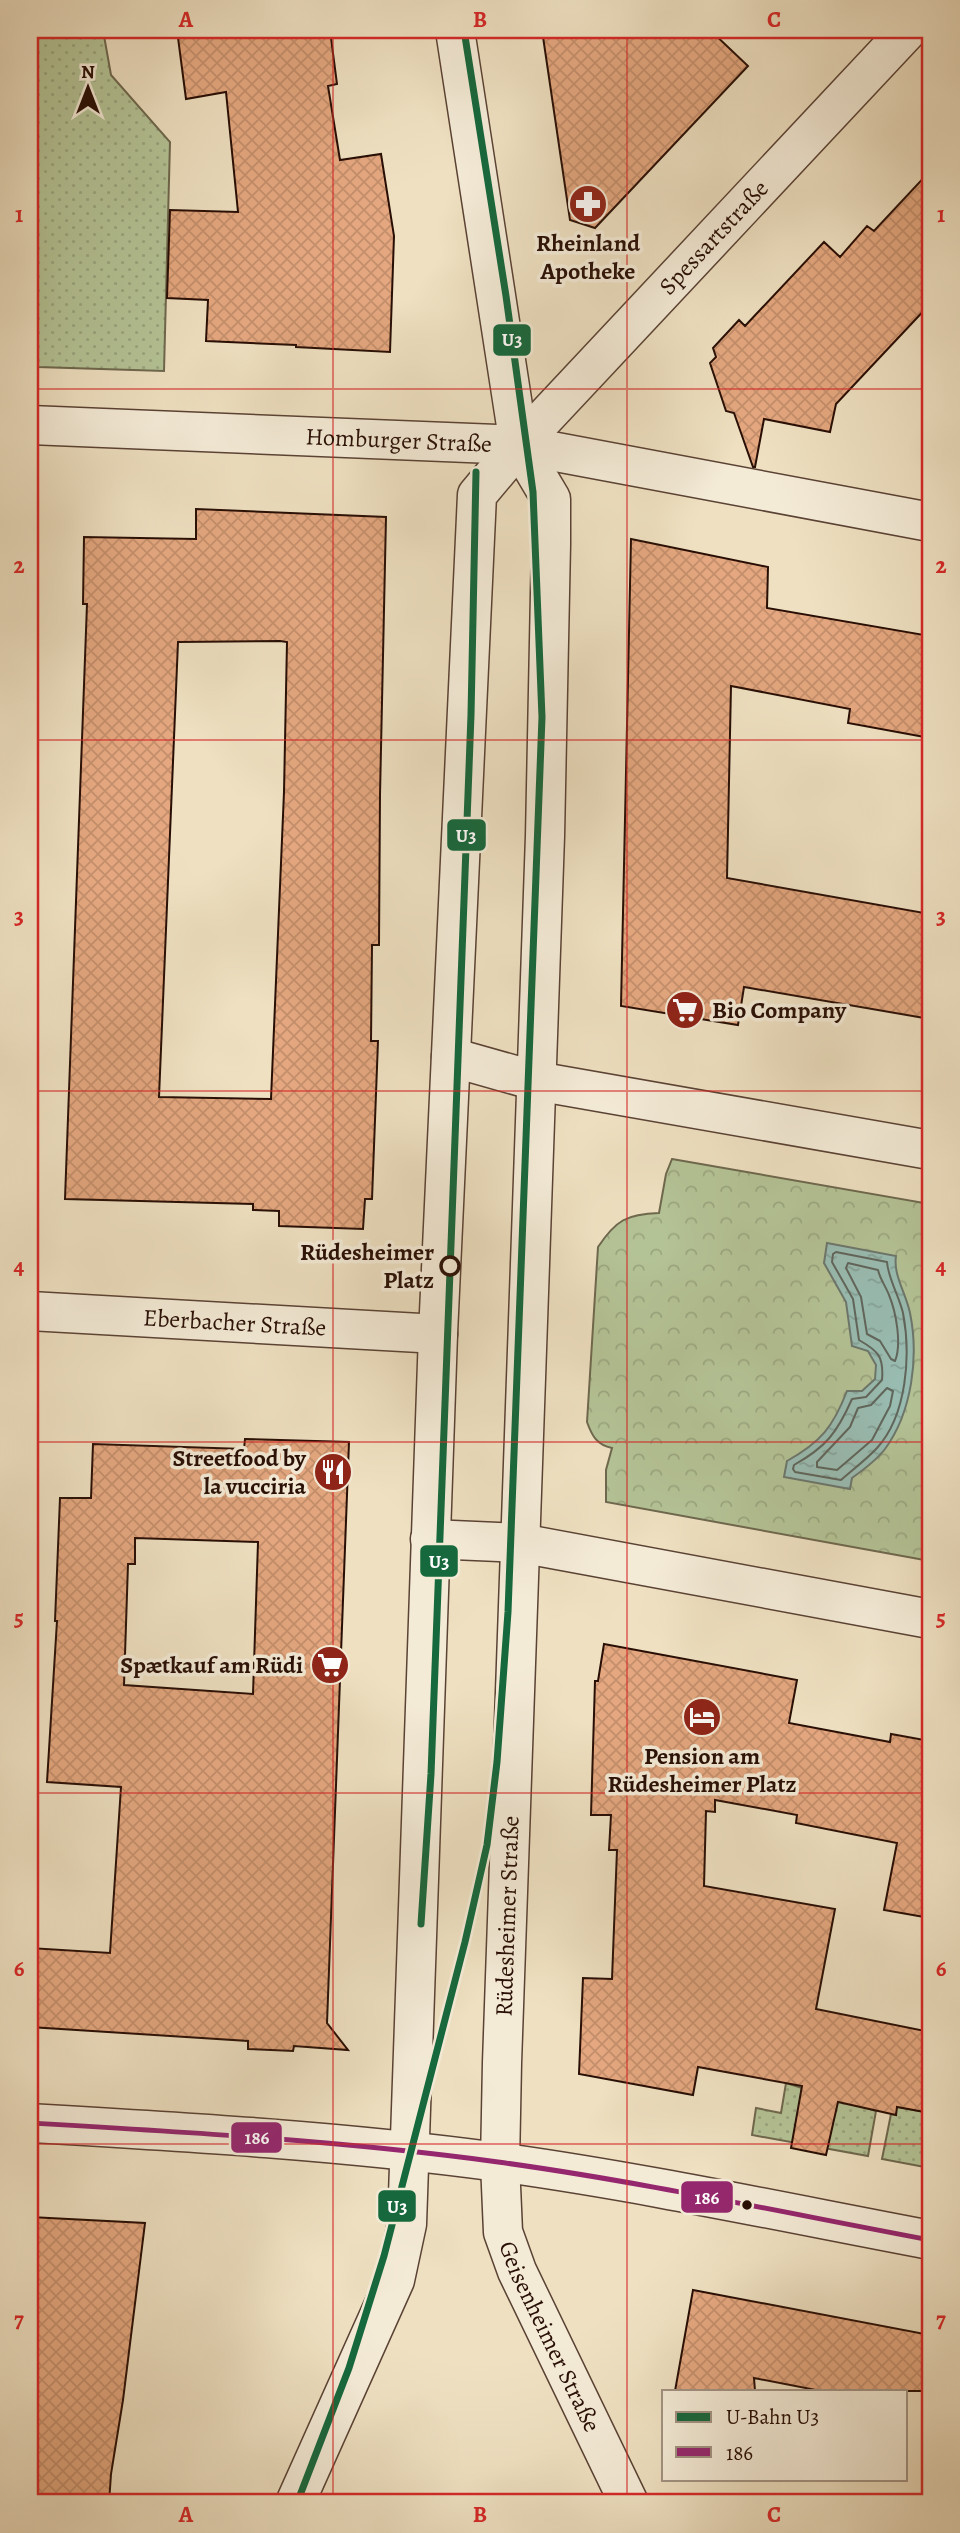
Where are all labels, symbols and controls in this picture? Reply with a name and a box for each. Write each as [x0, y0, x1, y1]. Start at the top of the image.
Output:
text: A [178, 4, 194, 35]
text: B [473, 4, 487, 35]
text: C [767, 4, 781, 35]
north arrow [52, 52, 122, 122]
text: N [81, 59, 95, 85]
street label: Spessartstraße [652, 173, 775, 302]
pharmacy icon: Rheinland Apotheke [567, 183, 609, 225]
text: 1 [15, 199, 23, 230]
text: 1 [937, 199, 945, 230]
place label: Rheinland Apotheke [536, 227, 640, 287]
line badge: U3 [492, 323, 532, 357]
text: U3 [502, 327, 522, 353]
street label: Homburger Straße [305, 420, 492, 460]
text: 2 [13, 550, 25, 581]
text: 2 [935, 550, 947, 581]
line badge: U3 [446, 818, 487, 852]
text: U3 [456, 823, 476, 849]
text: 3 [14, 901, 24, 932]
text: 3 [936, 901, 946, 932]
supermarket icon: Bio Company [664, 989, 706, 1031]
place label: Bio Company [712, 994, 847, 1026]
place label: Rüdesheimer Platz [300, 1236, 434, 1296]
text: 4 [14, 1251, 25, 1282]
text: 4 [936, 1251, 947, 1282]
marker: Rüdesheimer Platz [440, 1256, 460, 1276]
street label: Eberbacher Straße [142, 1301, 327, 1344]
place label: Streetfood by la vucciria [172, 1442, 307, 1502]
restaurant icon: Streetfood by la vucciria [312, 1451, 354, 1493]
line badge: U3 [419, 1544, 459, 1578]
text: U3 [429, 1549, 449, 1575]
text: 5 [14, 1602, 24, 1633]
text: 5 [936, 1602, 946, 1633]
supermarket icon: Spætkauf am Rüdi [309, 1644, 351, 1686]
place label: Spætkauf am Rüdi [120, 1649, 303, 1681]
hotel icon: Pension am Rüdesheimer Platz [681, 1696, 723, 1738]
place label: Pension am Rüdesheimer Platz [608, 1740, 796, 1800]
street label: Rüdesheimer Straße [488, 1815, 526, 2017]
text: 6 [14, 1953, 25, 1984]
text: 6 [936, 1953, 947, 1984]
line badge: 186 [230, 2121, 283, 2154]
text: 186 [245, 2125, 270, 2151]
line badge: 186 [680, 2180, 734, 2214]
text: 186 [695, 2185, 720, 2211]
line badge: U3 [377, 2189, 417, 2223]
text: U3 [387, 2194, 407, 2220]
unlabelled marker [740, 2198, 754, 2212]
street label: Geisenheimer Straße [492, 2237, 608, 2437]
text: 7 [14, 2304, 24, 2335]
text: 7 [936, 2304, 946, 2335]
legend [662, 2390, 908, 2480]
text: U-Bahn U3 [726, 2403, 819, 2431]
text: 186 [726, 2439, 753, 2467]
text: A [178, 2499, 194, 2530]
text: B [473, 2499, 487, 2530]
text: C [767, 2499, 781, 2530]

